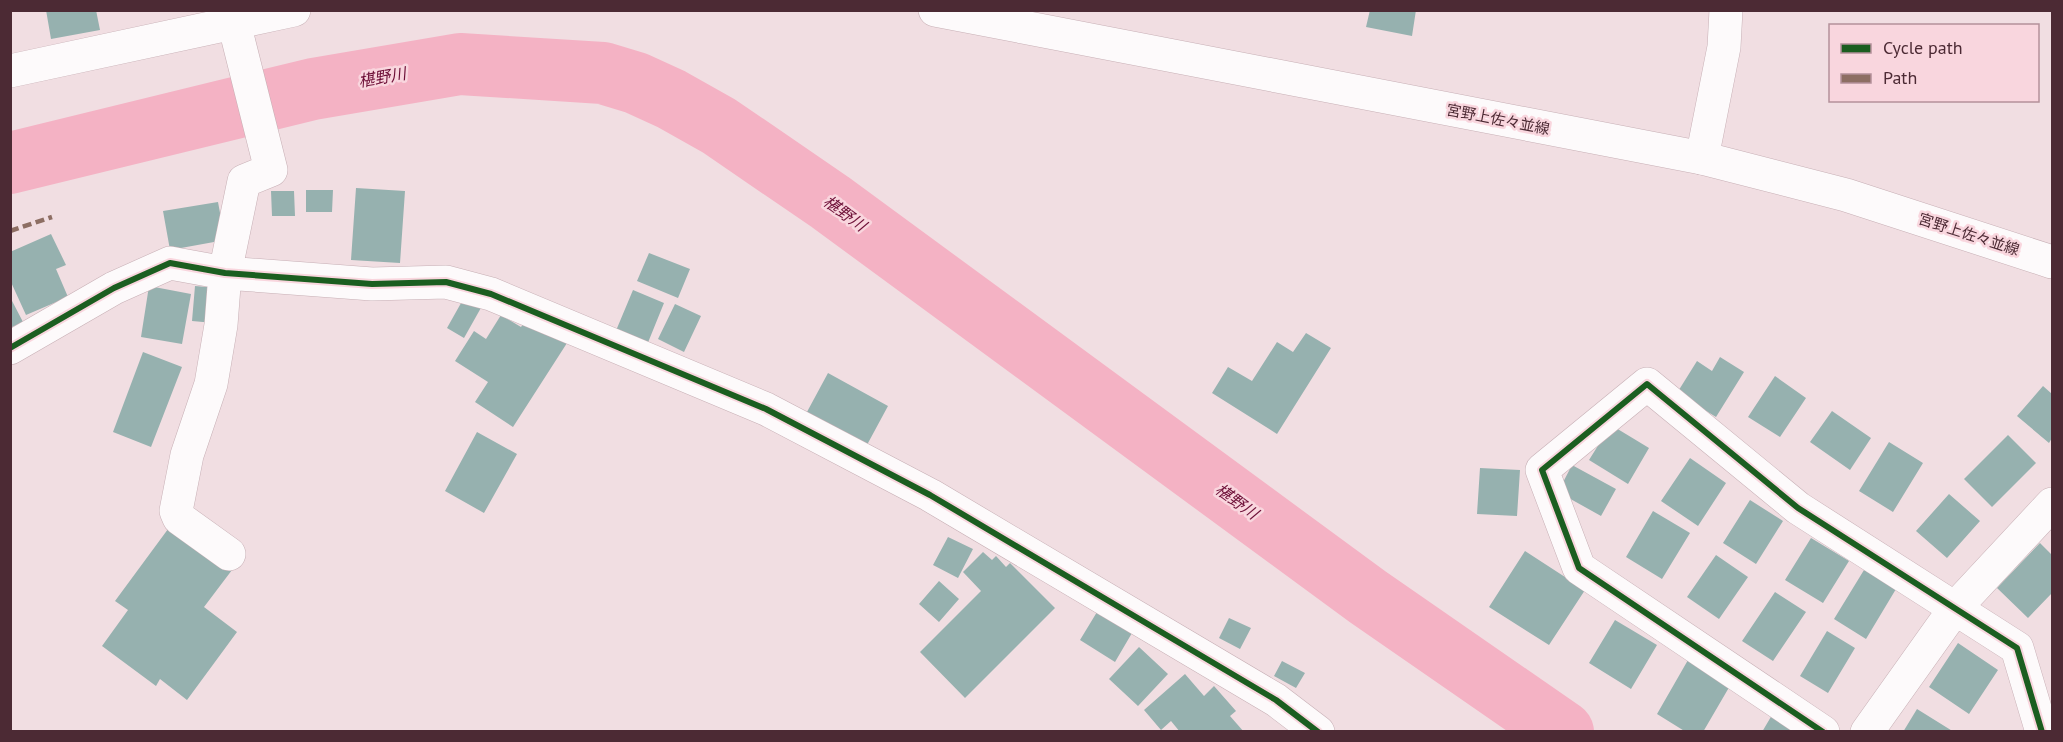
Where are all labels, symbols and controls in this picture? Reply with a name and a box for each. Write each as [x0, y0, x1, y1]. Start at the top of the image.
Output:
legend [1829, 24, 2039, 102]
text: Cycle path [1883, 36, 1963, 59]
water label: 椹野川 [357, 63, 409, 91]
text: Path [1883, 66, 1917, 89]
street label: 宮野上佐々並線 [1445, 100, 1551, 138]
water label: 椹野川 [820, 191, 872, 236]
street label: 宮野上佐々並線 [1916, 209, 2022, 259]
water label: 椹野川 [1212, 479, 1264, 524]

